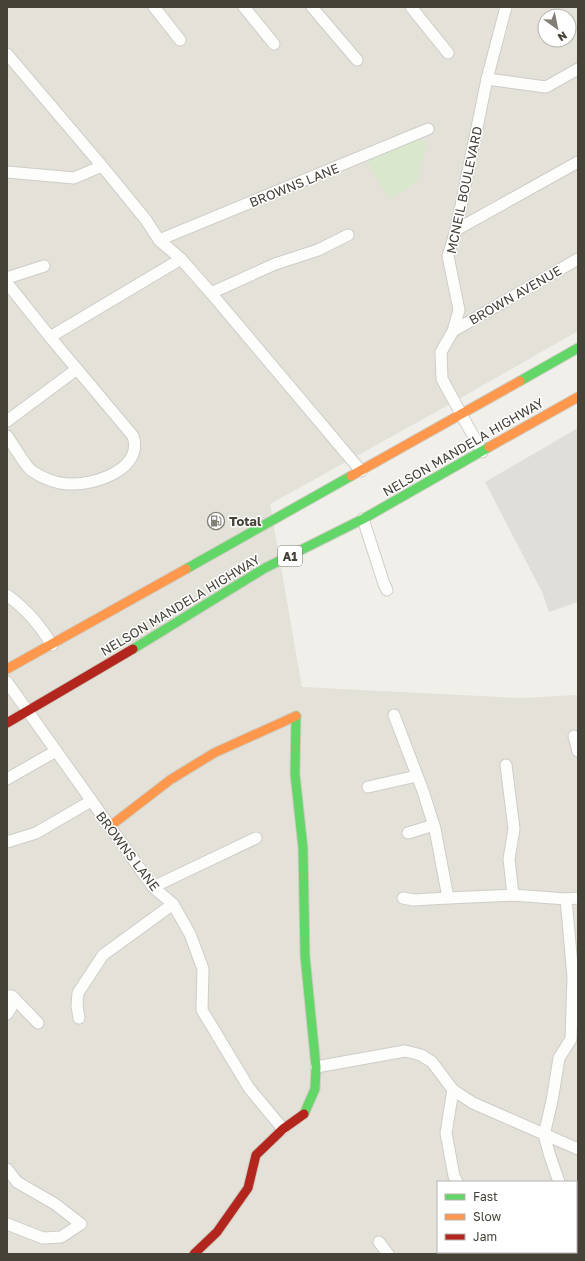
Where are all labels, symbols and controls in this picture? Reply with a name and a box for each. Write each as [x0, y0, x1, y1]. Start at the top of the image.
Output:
north arrow [537, 8, 577, 48]
text: N [556, 29, 570, 45]
street label: MCNEIL BOULEVARD [443, 125, 485, 255]
street label: BROWNS LANE [247, 160, 341, 210]
street label: BROWN AVENUE [466, 262, 564, 328]
street label: NELSON MANDELA HIGHWAY [380, 394, 547, 500]
fuel station icon: Total [206, 511, 226, 531]
place label: Total [229, 513, 262, 529]
road number: A1 [278, 546, 302, 566]
street label: NELSON MANDELA HIGHWAY [97, 551, 263, 659]
street label: BROWNS LANE [93, 808, 163, 894]
legend [437, 1181, 577, 1253]
text: Fast [473, 1189, 498, 1204]
text: Slow [473, 1209, 501, 1224]
text: Jam [473, 1229, 497, 1244]

